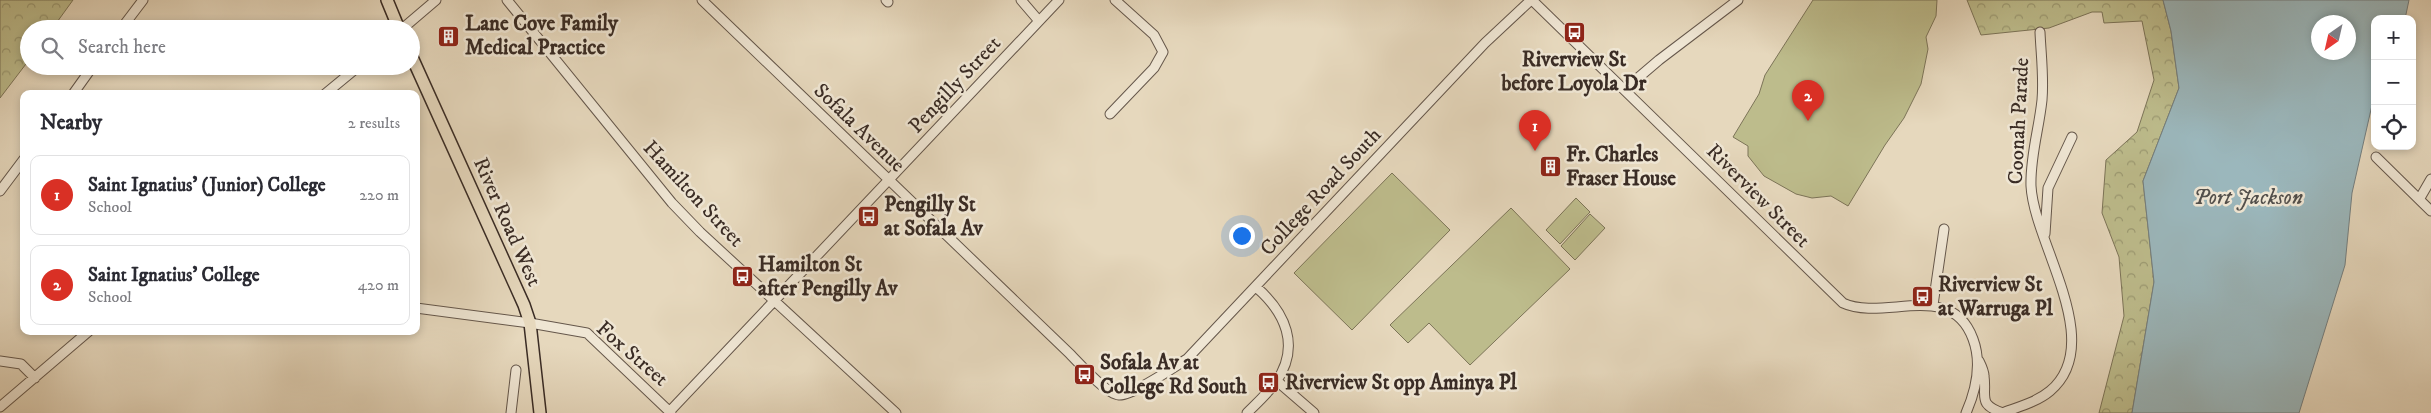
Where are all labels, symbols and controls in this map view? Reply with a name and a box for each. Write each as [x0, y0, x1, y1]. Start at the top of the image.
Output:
place label: Lane Cove Family Medical Practice [465, 11, 619, 61]
north arrow [2311, 15, 2356, 60]
map controls [2371, 15, 2416, 150]
button: + [2371, 15, 2416, 60]
search box [20, 20, 420, 75]
bus stop icon: Riverview St before Loyola Dr [1562, 21, 1586, 45]
building icon: Lane Cove Family Medical Practice [437, 24, 461, 48]
street label: Pengilly Street [903, 31, 1007, 139]
icon: search [38, 34, 66, 62]
text: Search here [78, 36, 166, 59]
place label: Riverview St before Loyola Dr [1501, 47, 1648, 97]
street label: Coonah Parade [2003, 57, 2035, 185]
button: − [2371, 60, 2416, 105]
street label: Sofala Avenue [808, 78, 910, 178]
pin: 2 [1792, 80, 1824, 121]
button: locate [2371, 105, 2416, 150]
text: Nearby [40, 110, 102, 136]
pin: 1 [1519, 110, 1551, 151]
text: 2 results [348, 113, 400, 133]
street label: College Road South [1255, 122, 1387, 262]
street label: Hamilton Street [637, 135, 749, 253]
street label: Riverview Street [1701, 139, 1816, 254]
place label: Fr. Charles Fraser House [1566, 142, 1676, 192]
street label: River Road West [467, 154, 547, 291]
building icon: Fr. Charles Fraser House [1538, 155, 1562, 179]
text: Saint Ignatius' (Junior) College [88, 174, 326, 197]
water label: Port Jackson [2193, 184, 2303, 211]
text: 1 [54, 185, 60, 205]
text: 220 m [359, 185, 399, 205]
place label: Pengilly St at Sofala Av [884, 192, 984, 242]
text: School [88, 197, 132, 217]
bus stop icon: Pengilly St at Sofala Av [856, 205, 880, 229]
your location [1229, 223, 1255, 249]
place label: Hamilton St after Pengilly Av [758, 252, 898, 302]
text: Saint Ignatius' College [88, 264, 260, 287]
bus stop icon: Hamilton St after Pengilly Av [730, 265, 754, 289]
place label: Riverview St at Warruga Pl [1938, 272, 2054, 322]
text: 2 [53, 275, 61, 295]
text: 420 m [358, 275, 399, 295]
bus stop icon: Riverview St at Warruga Pl [1910, 285, 1934, 309]
text: School [88, 287, 132, 307]
street label: Fox Street [591, 316, 674, 392]
place label: Sofala Av at College Rd South [1100, 350, 1248, 400]
bus stop icon: Sofala Av at College Rd South [1072, 363, 1096, 387]
place label: Riverview St opp Aminya Pl [1285, 370, 1518, 396]
bus stop icon: Riverview St opp Aminya Pl [1257, 371, 1281, 395]

